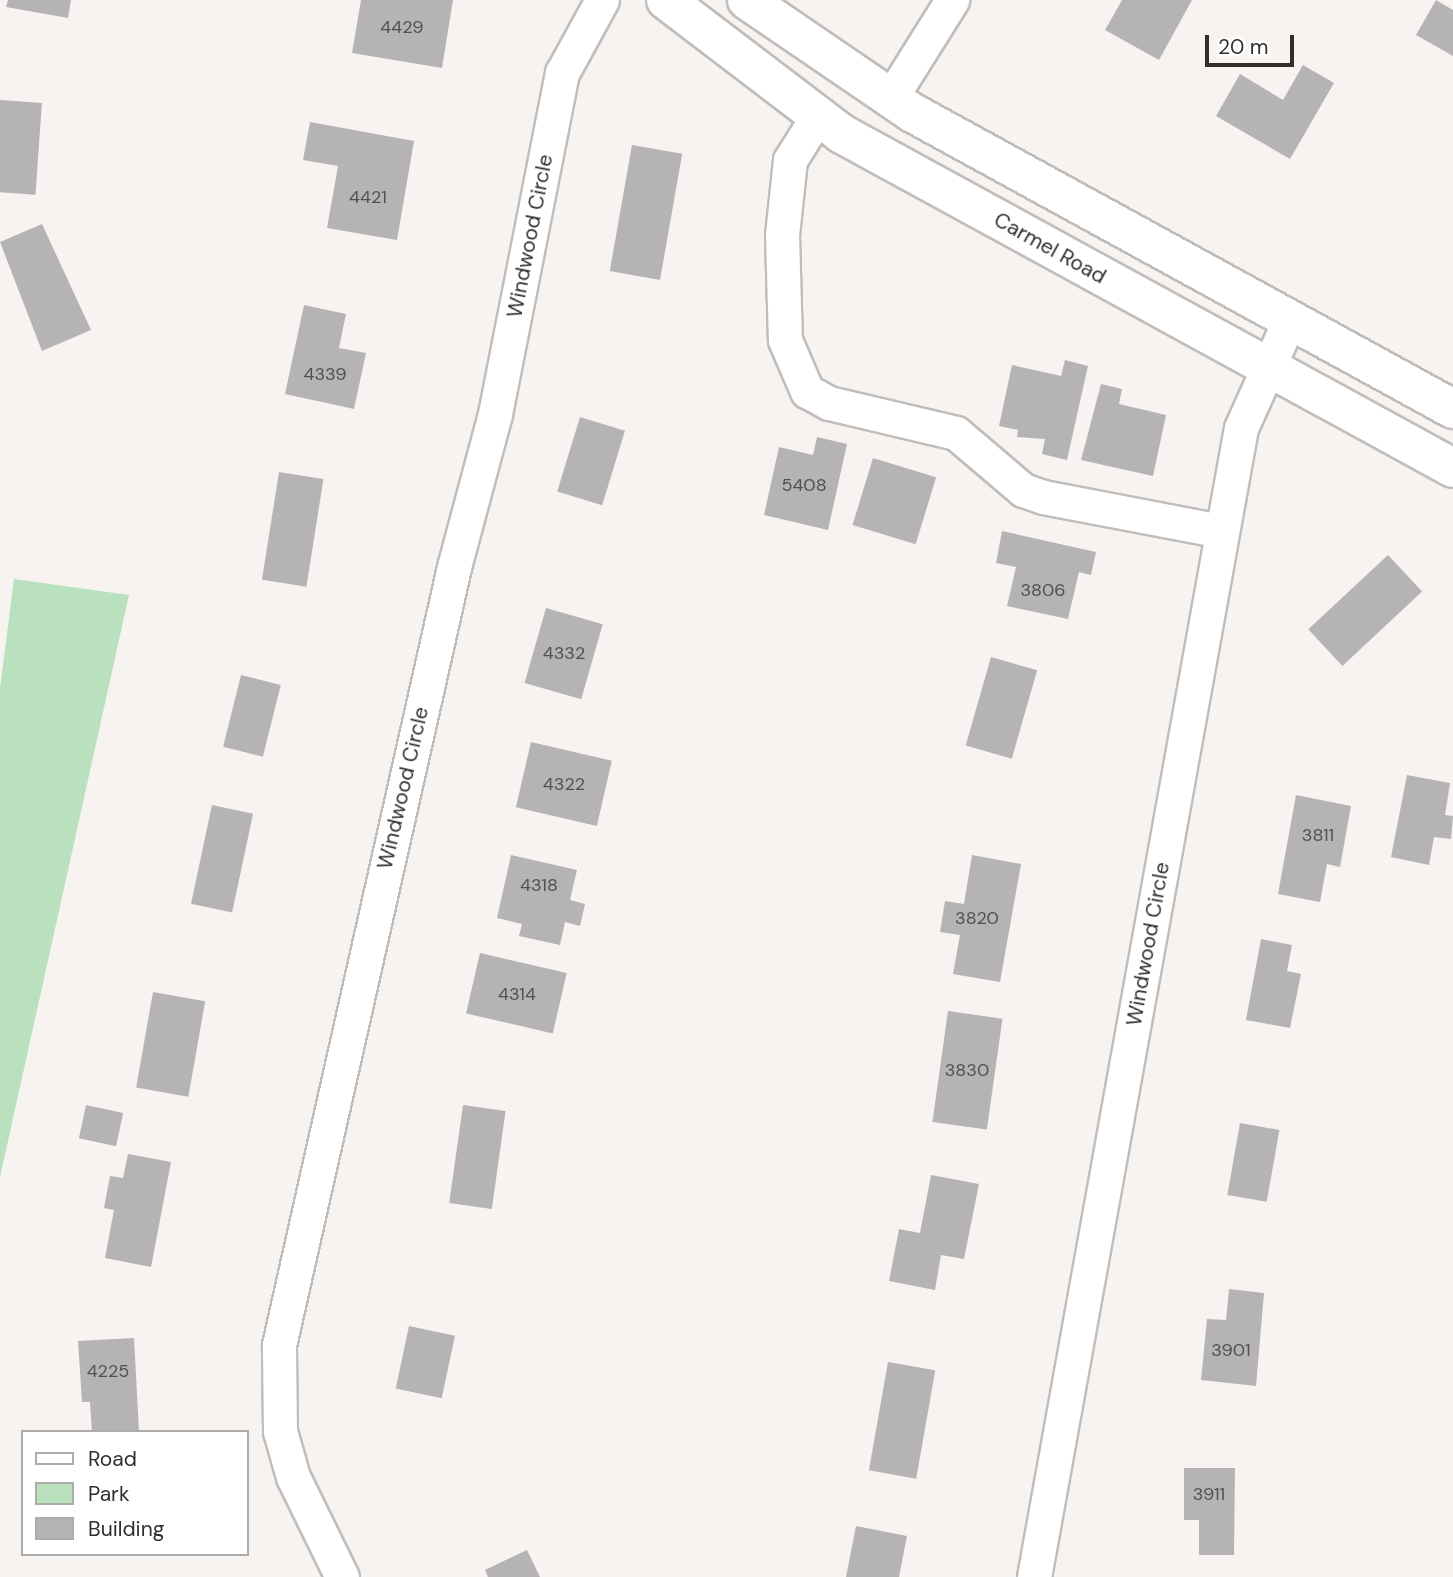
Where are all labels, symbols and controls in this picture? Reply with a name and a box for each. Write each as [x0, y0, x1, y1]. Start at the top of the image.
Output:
house number: 4429 [380, 16, 424, 38]
scale bar [1208, 21, 1297, 65]
text: 20 m [1218, 33, 1269, 61]
street label: Windwood Circle [502, 152, 558, 320]
house number: 4421 [349, 186, 387, 208]
street label: Carmel Road [990, 207, 1110, 289]
house number: 4339 [304, 363, 346, 385]
house number: 5408 [781, 474, 827, 496]
house number: 3806 [1020, 579, 1066, 601]
house number: 4332 [543, 642, 585, 664]
street label: Windwood Circle [372, 704, 434, 872]
house number: 4322 [543, 773, 585, 795]
house number: 3811 [1302, 824, 1334, 846]
street label: Windwood Circle [1121, 860, 1175, 1028]
house number: 4318 [520, 874, 558, 896]
house number: 3820 [955, 907, 999, 929]
house number: 4314 [498, 983, 536, 1005]
house number: 3830 [945, 1059, 989, 1081]
house number: 3901 [1211, 1339, 1251, 1361]
house number: 4225 [87, 1360, 129, 1382]
legend [21, 1430, 248, 1556]
text: Road [88, 1445, 137, 1473]
text: Park [88, 1480, 129, 1508]
house number: 3911 [1193, 1483, 1225, 1505]
text: Building [88, 1515, 164, 1543]

